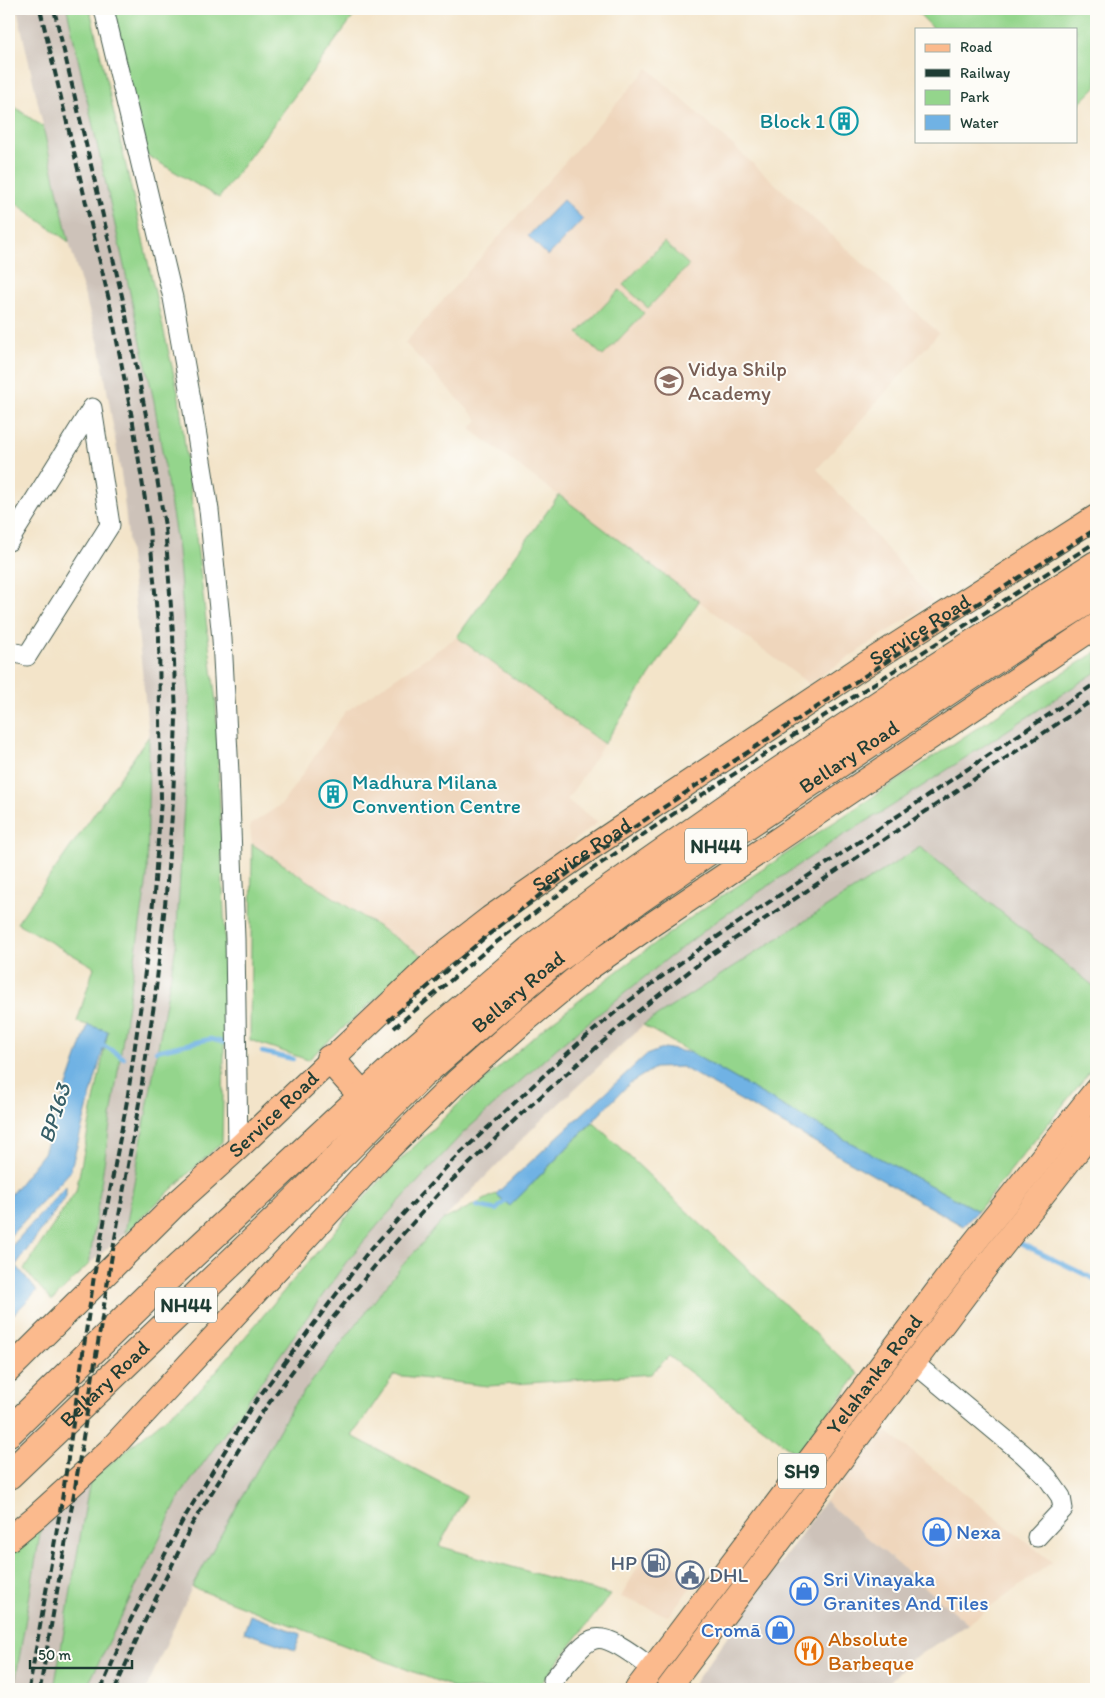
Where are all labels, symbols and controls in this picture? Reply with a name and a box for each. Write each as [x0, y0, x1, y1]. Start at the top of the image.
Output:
legend [915, 28, 1078, 142]
text: Road [960, 38, 993, 56]
text: Railway [960, 64, 1010, 82]
text: Park [960, 88, 990, 106]
building icon: Block 1 [829, 106, 859, 136]
place label: Block 1 [760, 108, 825, 133]
text: Water [960, 114, 999, 132]
place label: Vidya Shilp Academy [688, 356, 787, 405]
school or university icon: Vidya Shilp Academy [654, 366, 684, 396]
street label: Service Road [864, 588, 975, 671]
street label: Bellary Road [794, 714, 903, 799]
place label: Madhura Milana Convention Centre [352, 769, 521, 818]
building icon: Madhura Milana Convention Centre [318, 779, 348, 809]
street label: Service Road [527, 811, 636, 897]
road number: NH44 [685, 828, 747, 864]
street label: Bellary Road [466, 945, 569, 1038]
street label: Service Road [223, 1065, 324, 1163]
water label: BP163 [32, 1078, 77, 1146]
road number: NH44 [155, 1288, 217, 1322]
street label: Yelahanka Road [821, 1309, 927, 1439]
street label: Bellary Road [54, 1335, 154, 1432]
road number: SH9 [778, 1454, 826, 1488]
shop icon: Nexa [922, 1517, 952, 1547]
place label: Nexa [956, 1519, 1001, 1544]
fuel station icon: HP [641, 1548, 671, 1578]
place label: HP [610, 1550, 637, 1575]
public building icon: DHL [675, 1560, 705, 1590]
place label: DHL [709, 1562, 748, 1587]
place label: Sri Vinayaka Granites And Tiles [823, 1566, 989, 1615]
shop icon: Sri Vinayaka Granites And Tiles [789, 1576, 819, 1606]
shop icon: Cromā [765, 1615, 795, 1645]
place label: Cromā [701, 1617, 761, 1642]
place label: Absolute Barbeque [828, 1626, 914, 1675]
restaurant icon: Absolute Barbeque [794, 1636, 824, 1666]
scale bar [30, 1638, 132, 1670]
text: 50 m [38, 1646, 71, 1664]

